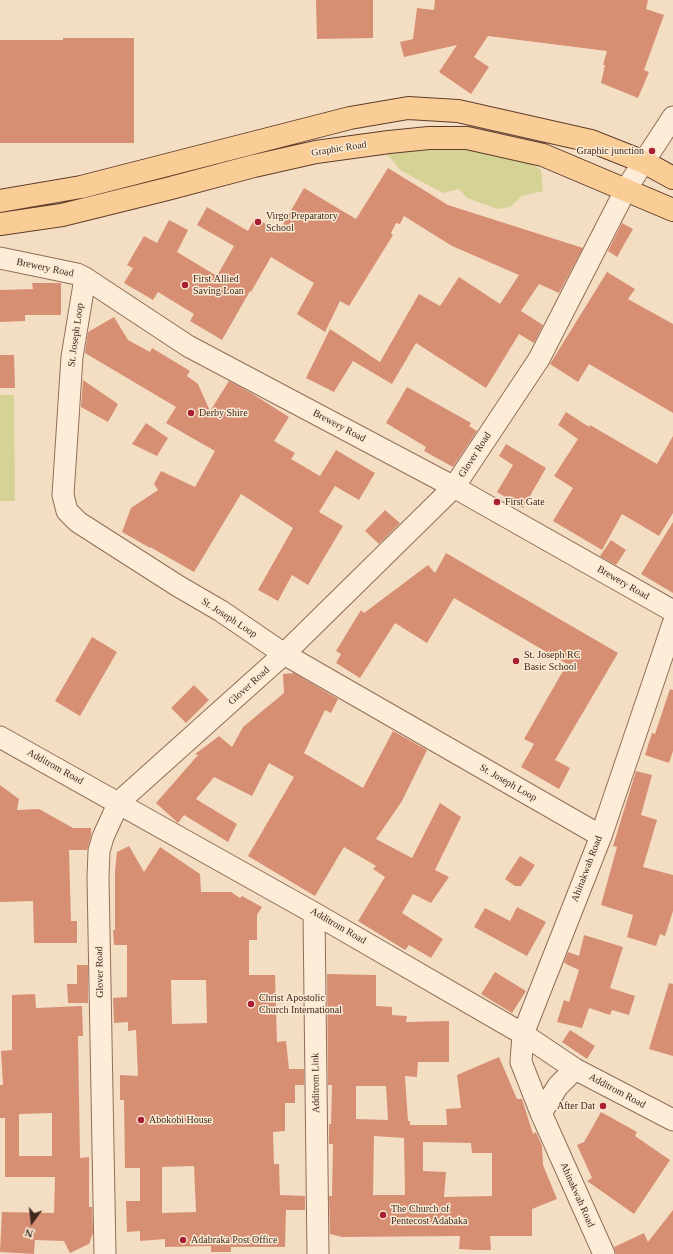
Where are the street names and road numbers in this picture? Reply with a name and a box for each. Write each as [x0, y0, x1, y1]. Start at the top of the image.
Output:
street label: Graphic Road [310, 139, 368, 159]
street label: Brewery Road [15, 256, 75, 280]
street label: St. Joseph Loop [66, 302, 86, 368]
street label: Brewery Road [311, 407, 367, 445]
street label: Glover Road [456, 430, 494, 480]
street label: Brewery Road [595, 563, 651, 603]
street label: St. Joseph Loop [199, 595, 259, 641]
street label: Glover Road [226, 664, 272, 708]
street label: Additrom Road [25, 747, 85, 787]
street label: St. Joseph Loop [477, 762, 539, 804]
street label: Ahinakwah Road [569, 834, 605, 904]
street label: Additrom Road [308, 905, 368, 947]
street label: Glover Road [94, 946, 106, 998]
street label: Additrom Link [309, 1053, 323, 1113]
street label: Additrom Road [587, 1071, 647, 1111]
street label: Ahinakwah Road [557, 1161, 597, 1229]

